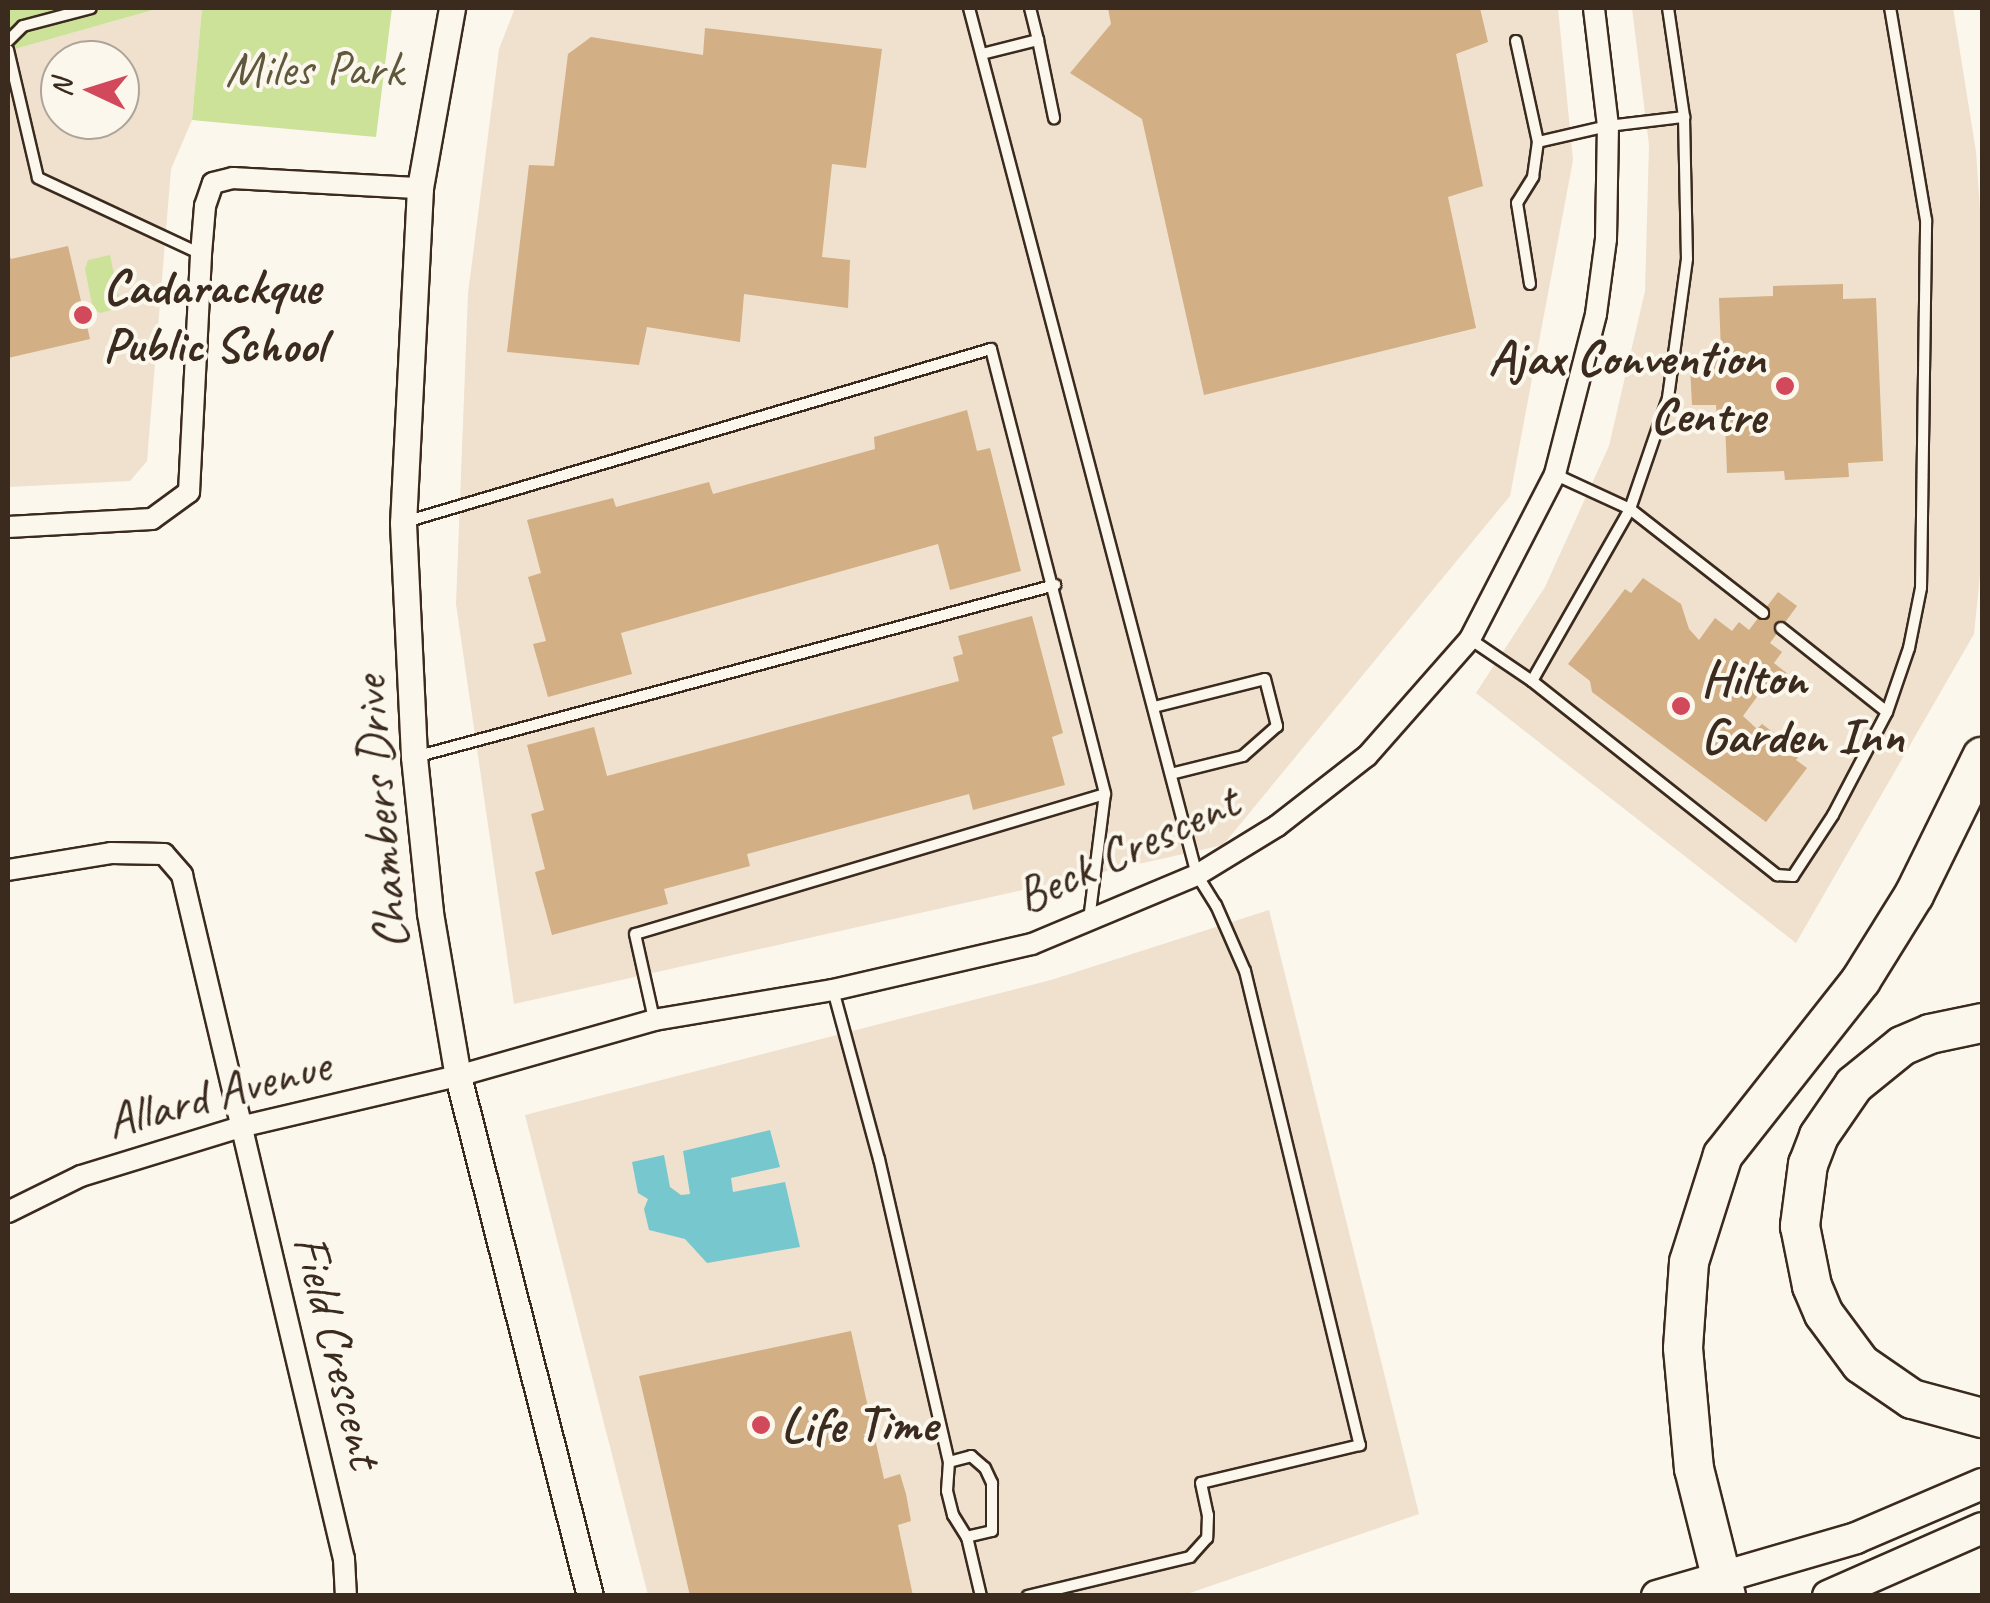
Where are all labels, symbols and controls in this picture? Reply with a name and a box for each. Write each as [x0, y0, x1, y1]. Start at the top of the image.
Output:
park label: Miles Park [225, 39, 403, 99]
north arrow [40, 40, 140, 140]
text: N [44, 78, 80, 98]
place label: Cadarackque Public School [103, 256, 325, 374]
marker: Cadarackque Public School [72, 304, 94, 326]
place label: Ajax Convention Centre [1488, 327, 1765, 444]
marker: Ajax Convention Centre [1774, 375, 1796, 397]
place label: Hilton Garden Inn [1701, 647, 1904, 764]
street label: Chambers Drive [338, 674, 422, 952]
marker: Hilton Garden Inn [1670, 695, 1692, 717]
street label: Beck Crescent [1006, 771, 1248, 927]
street label: Allard Avenue [100, 1034, 336, 1152]
street label: Field Crescent [280, 1228, 396, 1474]
place label: Life Time [781, 1395, 935, 1455]
marker: Life Time [750, 1414, 772, 1436]

